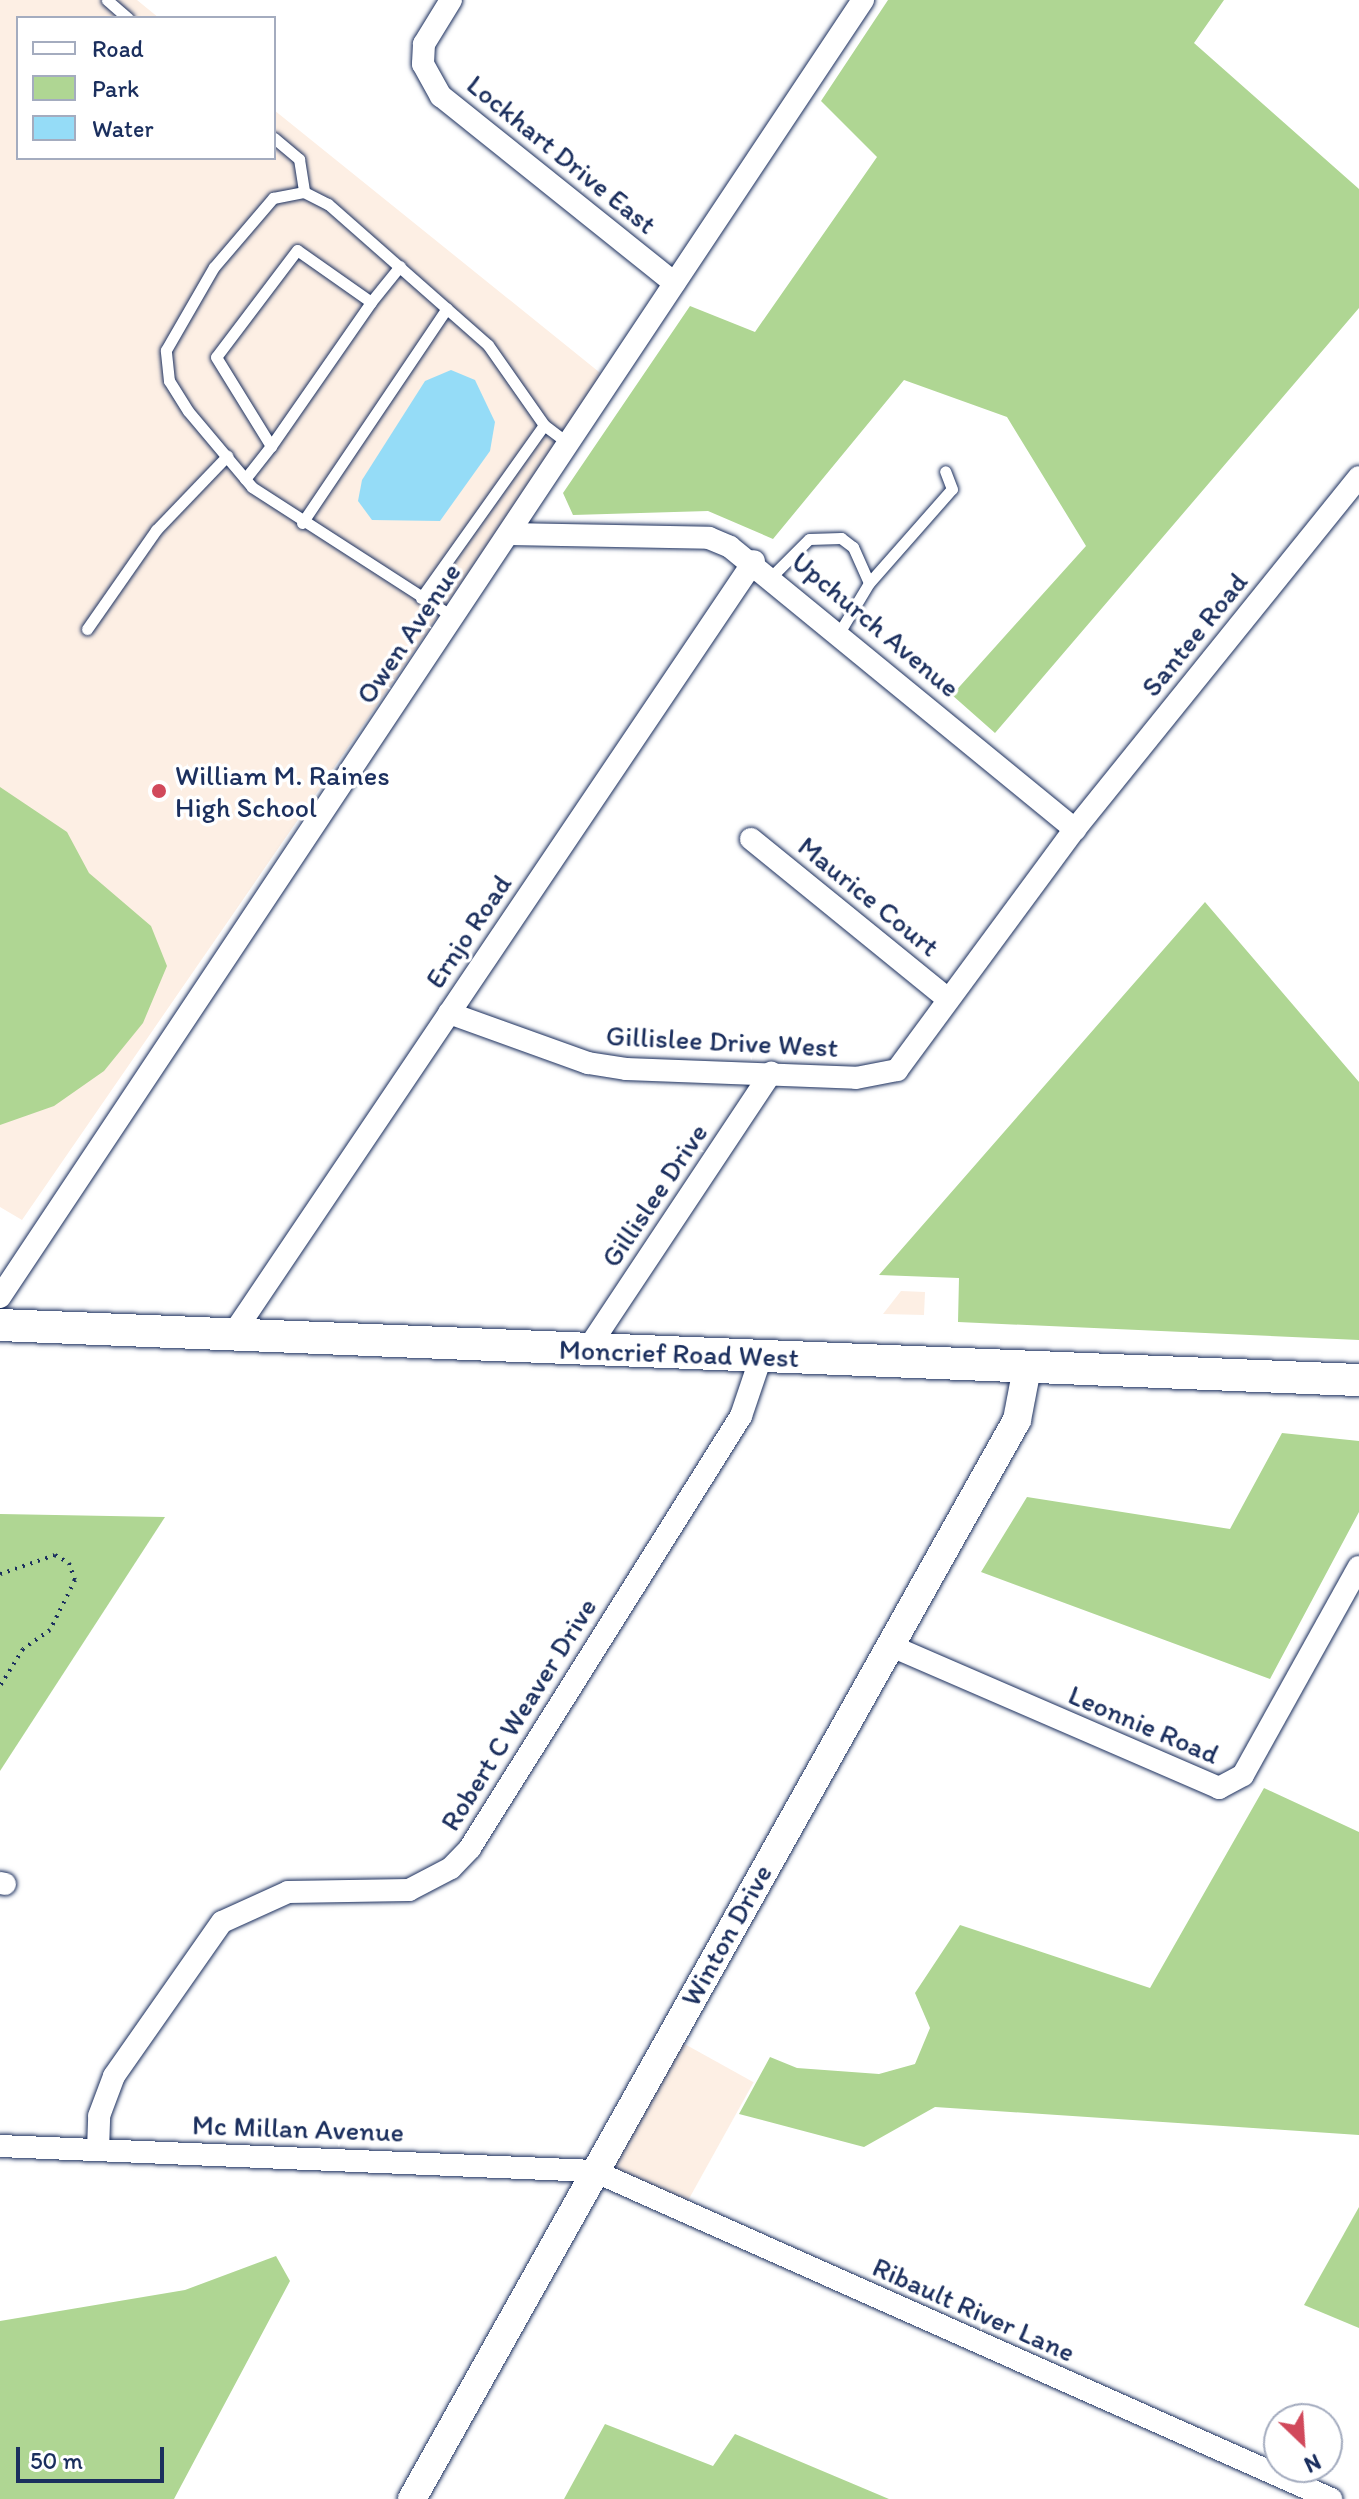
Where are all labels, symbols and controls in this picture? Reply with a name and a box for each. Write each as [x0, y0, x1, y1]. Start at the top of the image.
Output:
legend [16, 16, 276, 160]
text: Road [92, 34, 144, 63]
street label: Lockhart Drive East [460, 67, 664, 241]
text: Park [92, 74, 139, 103]
text: Water [92, 114, 154, 143]
street label: Upchurch Avenue [785, 544, 967, 704]
street label: Owen Avenue [349, 557, 467, 709]
street label: Santee Road [1134, 565, 1254, 703]
place label: William M. Raines High School [175, 758, 389, 824]
marker: William M. Raines High School [150, 782, 168, 800]
street label: Maurice Court [792, 829, 946, 963]
street label: Ernjo Road [418, 868, 518, 994]
street label: Gillislee Drive West [605, 1018, 839, 1064]
street label: Gillislee Drive [594, 1117, 714, 1273]
street label: Moncrief Road West [559, 1332, 799, 1374]
street label: Robert C Weaver Drive [433, 1592, 603, 1836]
street label: Leonnie Road [1064, 1677, 1224, 1771]
street label: Winton Drive [673, 1858, 779, 2012]
street label: Mc Millan Avenue [192, 2108, 404, 2148]
street label: Ribault River Lane [868, 2249, 1080, 2369]
north arrow [1263, 2403, 1343, 2483]
scale bar [20, 2431, 168, 2481]
text: 50 m [30, 2446, 83, 2475]
text: N [1300, 2448, 1325, 2479]

